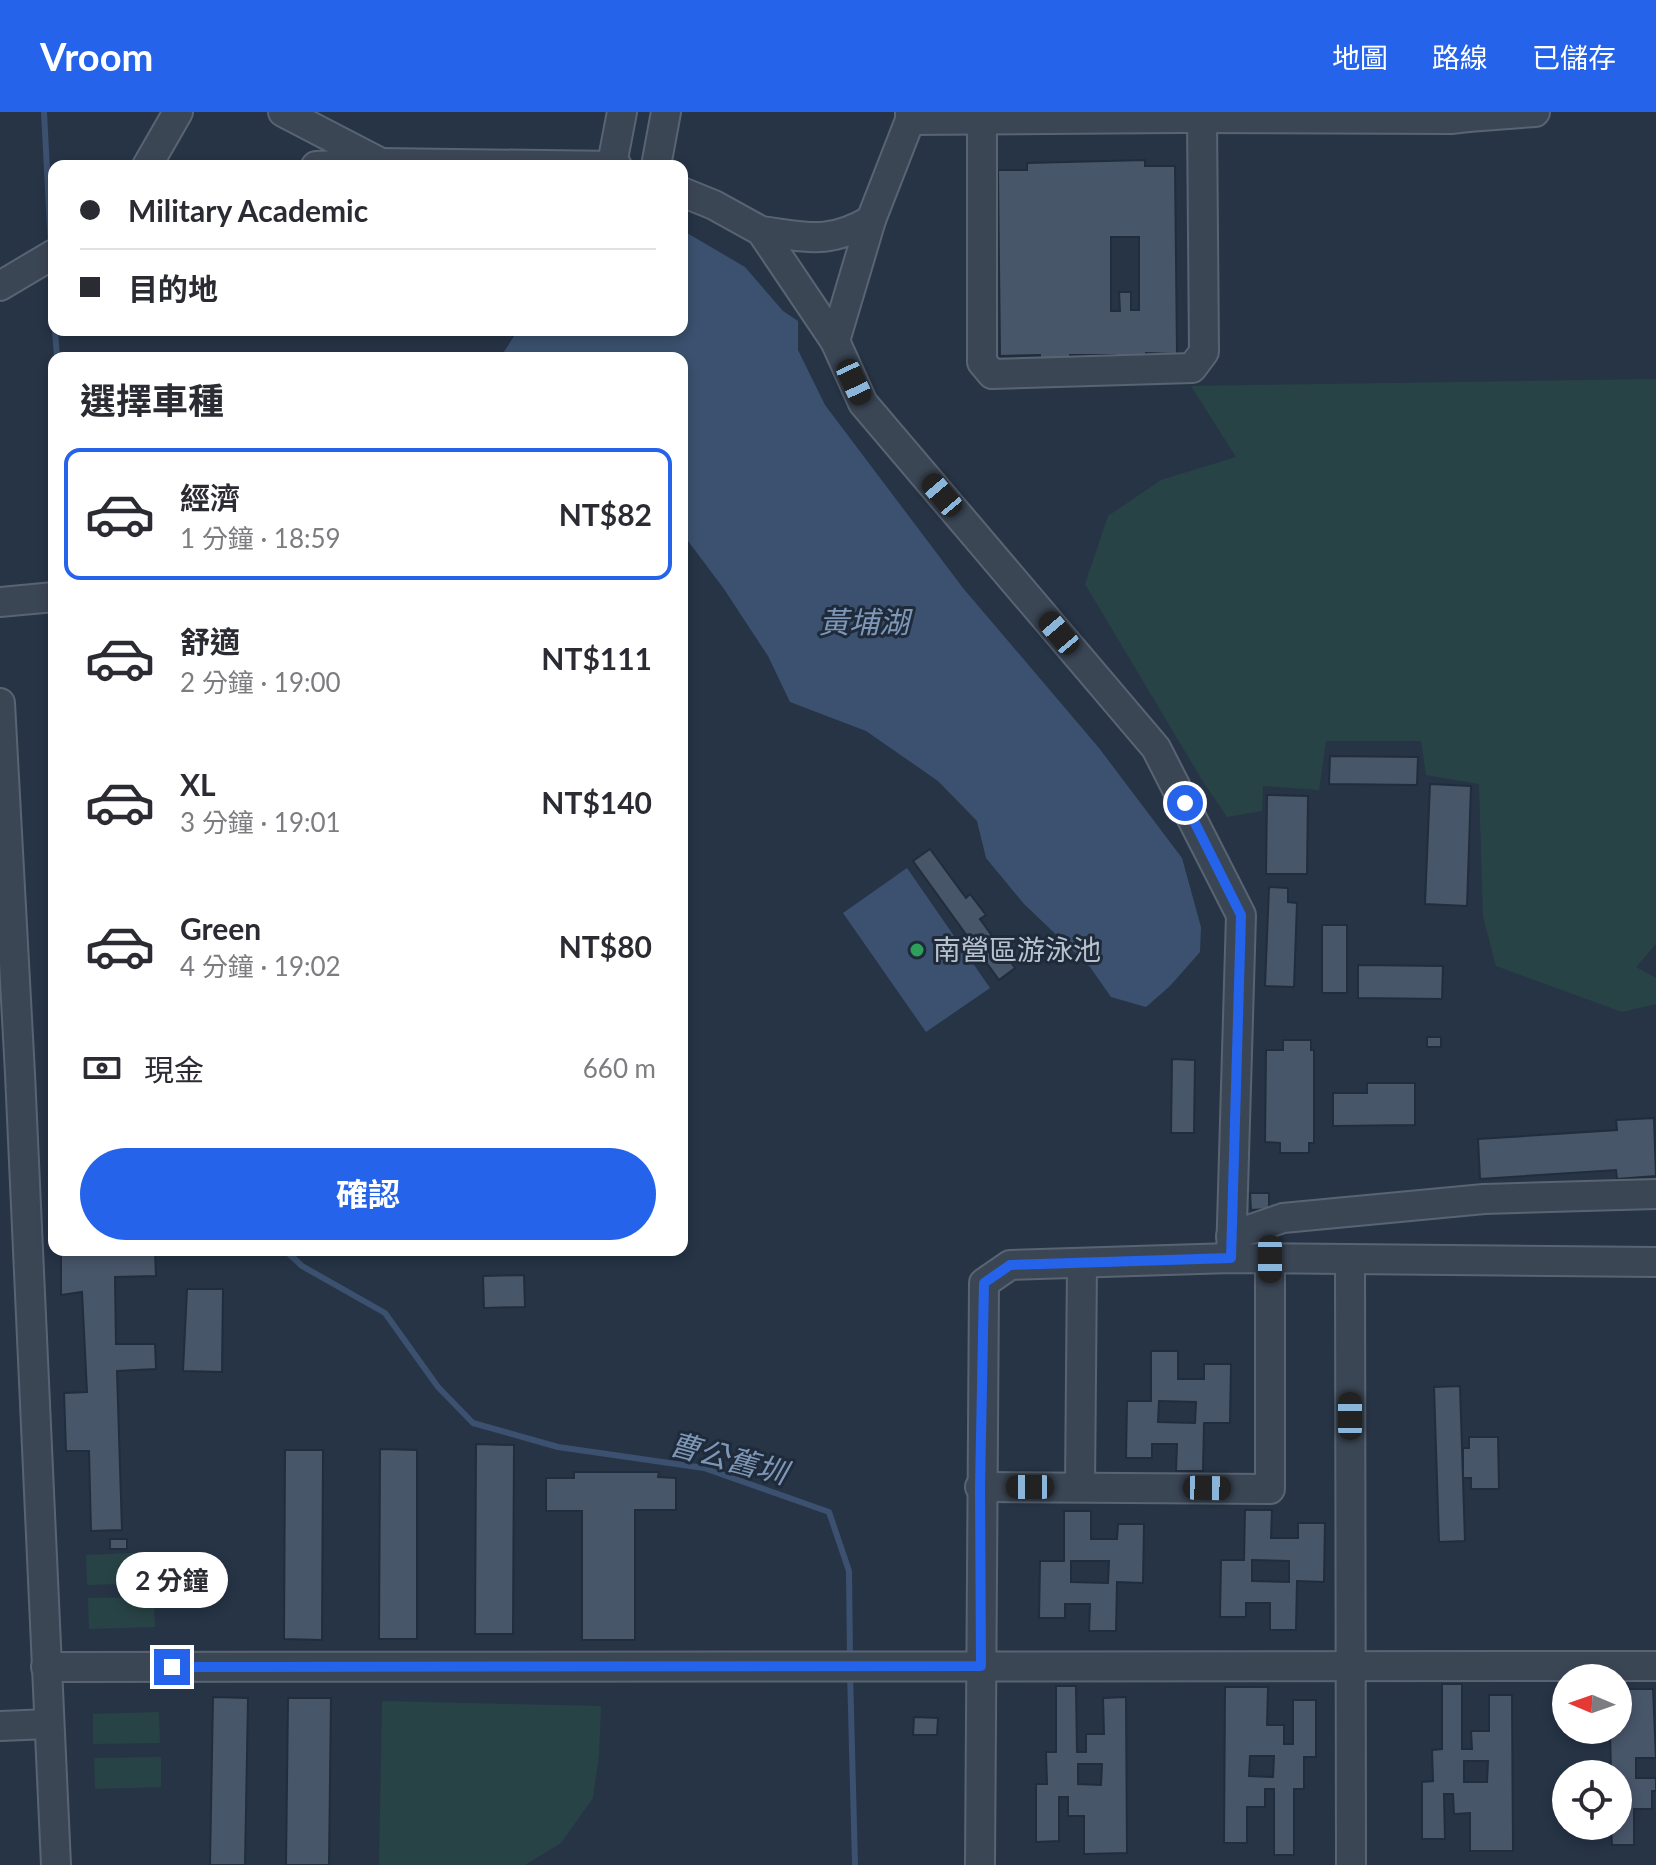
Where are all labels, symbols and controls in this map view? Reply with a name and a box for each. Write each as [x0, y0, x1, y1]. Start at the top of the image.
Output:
text: Vroom [40, 33, 153, 79]
text: 地圖 [1332, 40, 1388, 74]
text: 路線 [1432, 40, 1488, 74]
text: 已儲存 [1532, 40, 1616, 74]
text: Military Academic [128, 192, 368, 228]
text: 目的地 [128, 270, 218, 306]
car [833, 355, 875, 409]
text: 選擇車種 [80, 378, 224, 422]
car [917, 469, 967, 521]
icon: car [84, 478, 156, 550]
text: 經濟 [180, 479, 240, 515]
text: NT$82 [559, 496, 652, 532]
text: 1 分鐘 · 18:59 [180, 522, 341, 554]
water label: 黃埔湖 [819, 603, 913, 639]
car [1034, 607, 1084, 659]
icon: car [84, 622, 156, 694]
text: 舒適 [180, 623, 240, 659]
text: NT$111 [541, 640, 652, 676]
text: 2 分鐘 · 19:00 [180, 666, 341, 698]
icon: car [84, 766, 156, 838]
text: XL [180, 766, 216, 802]
text: NT$140 [541, 784, 652, 820]
route start [1167, 785, 1203, 821]
text: 3 分鐘 · 19:01 [180, 806, 341, 838]
icon: car [84, 910, 156, 982]
text: Green [180, 910, 261, 946]
text: NT$80 [559, 928, 652, 964]
place label: 南營區游泳池 [933, 932, 1101, 966]
marker: 南營區游泳池 [908, 941, 926, 959]
text: 4 分鐘 · 19:02 [180, 950, 341, 982]
icon: cash [80, 1046, 124, 1090]
text: 現金 [144, 1051, 204, 1087]
text: 660 m [583, 1052, 656, 1084]
button: 確認 [80, 1148, 656, 1240]
car [1258, 1235, 1282, 1283]
car [1338, 1392, 1362, 1440]
water label: 曹公舊圳 [666, 1424, 795, 1491]
car [1006, 1475, 1054, 1499]
car [1183, 1476, 1231, 1500]
callout: 2 分鐘 [116, 1551, 228, 1607]
text: 2 分鐘 [135, 1564, 209, 1596]
route end [154, 1649, 190, 1685]
north arrow [1552, 1664, 1632, 1744]
map controls [1552, 1664, 1632, 1840]
button: locate [1552, 1760, 1632, 1840]

